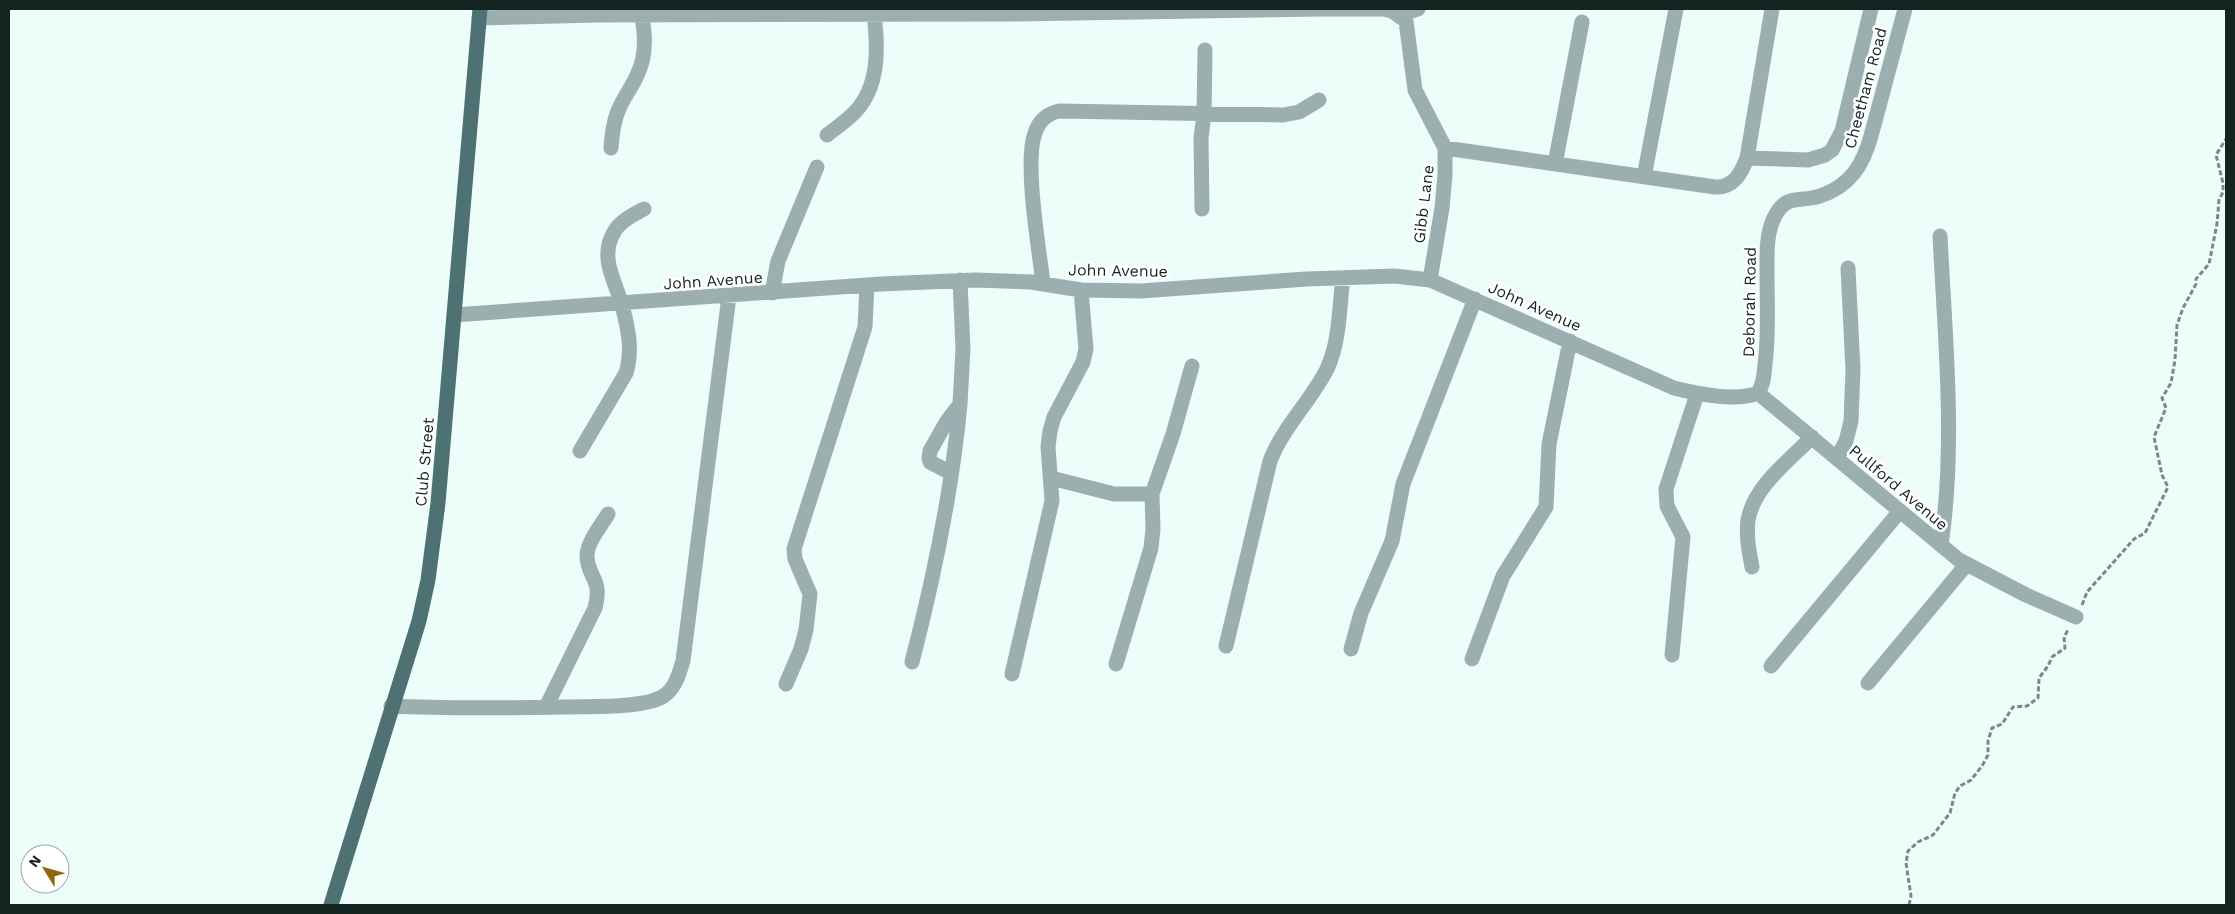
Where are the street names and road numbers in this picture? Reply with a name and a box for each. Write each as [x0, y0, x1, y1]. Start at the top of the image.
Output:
street label: Cheetham Road [1840, 26, 1891, 151]
street label: Gibb Lane [1409, 164, 1438, 244]
street label: Deborah Road [1739, 247, 1760, 357]
street label: John Avenue [1068, 260, 1168, 281]
street label: John Avenue [663, 268, 763, 293]
street label: John Avenue [1485, 277, 1584, 335]
street label: Club Street [411, 416, 438, 507]
street label: Pullford Avenue [1846, 441, 1952, 534]

